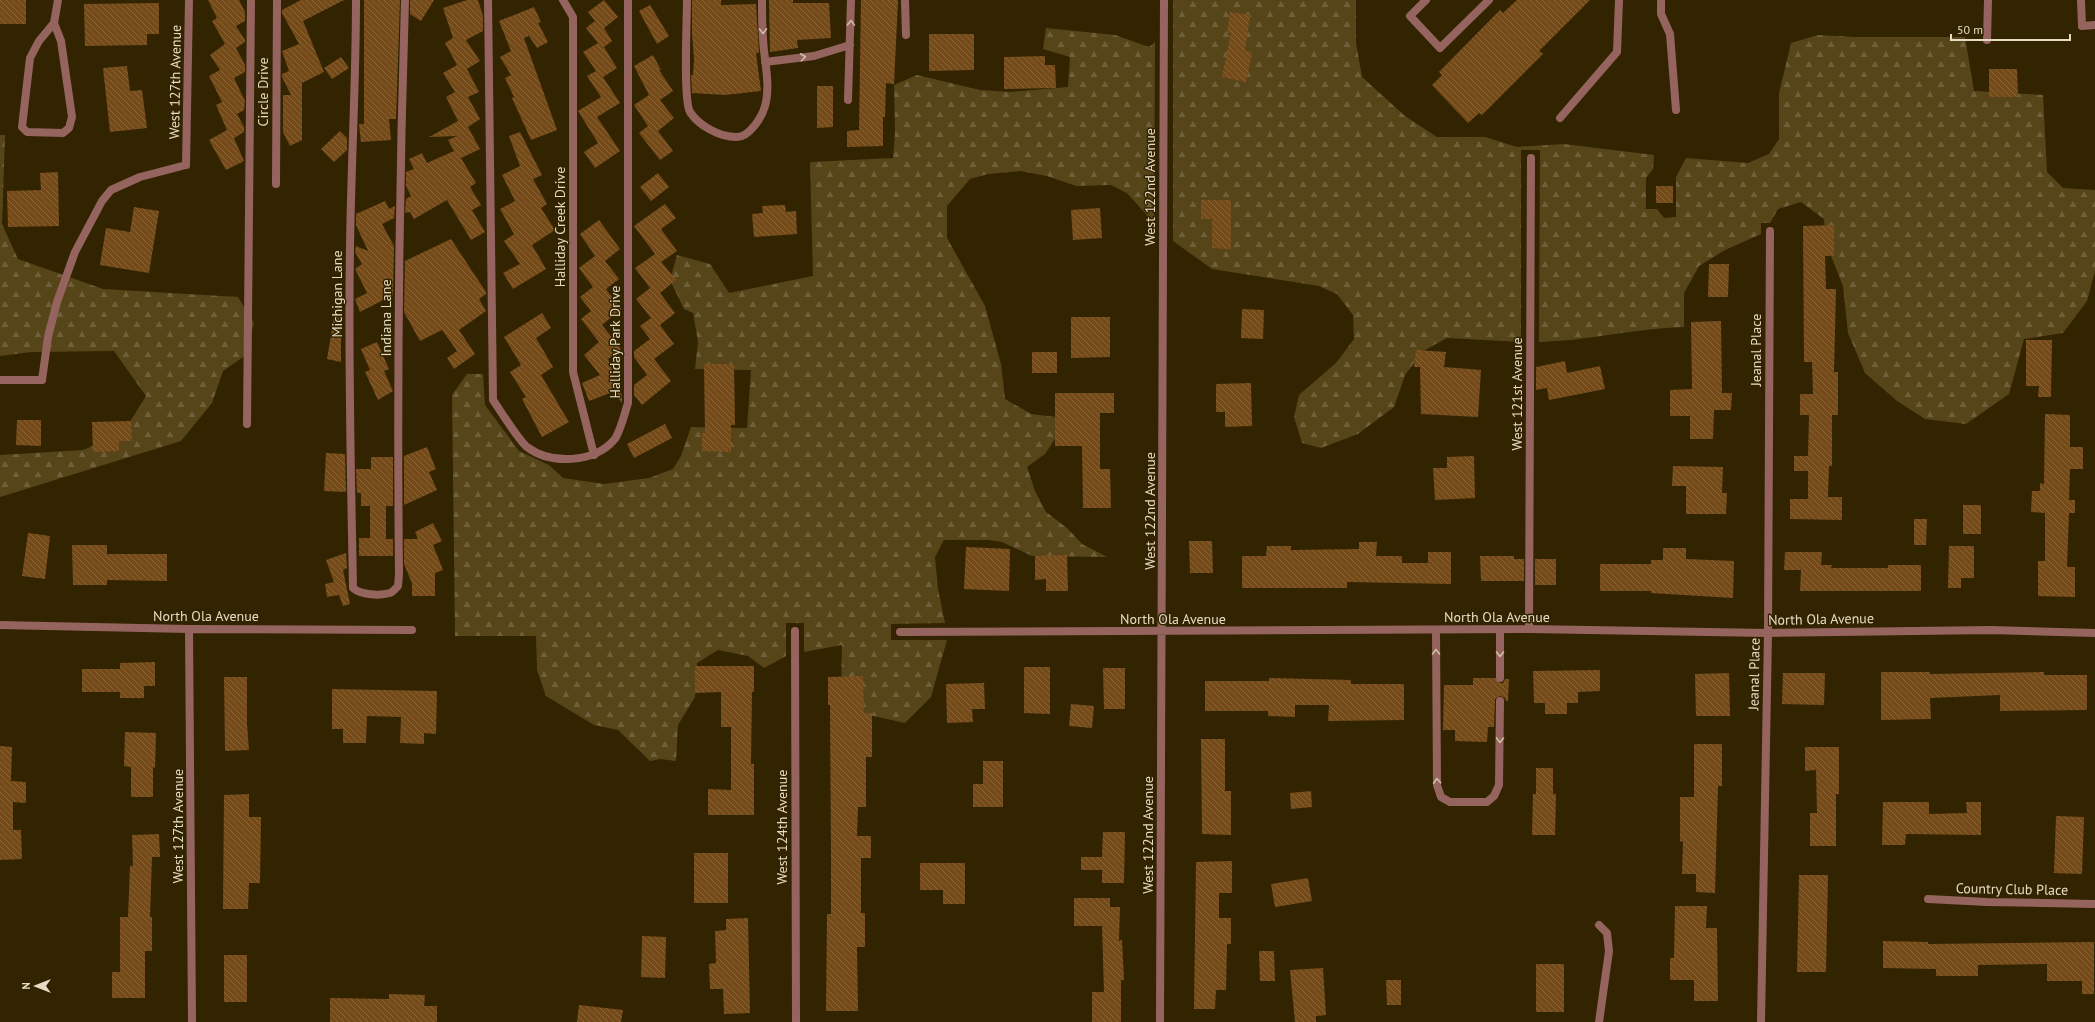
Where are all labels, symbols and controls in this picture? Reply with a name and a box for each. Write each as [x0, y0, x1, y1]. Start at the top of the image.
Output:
scale bar [1951, 16, 2070, 42]
one-way arrow [847, 20, 855, 26]
text: 50 m [1957, 22, 1983, 37]
street label: West 127th Avenue [165, 25, 185, 139]
one-way arrow [759, 28, 767, 34]
one-way arrow [800, 53, 806, 62]
street label: Circle Drive [254, 57, 272, 127]
street label: West 122nd Avenue [1141, 128, 1159, 246]
street label: Halliday Creek Drive [551, 167, 569, 287]
street label: Michigan Lane [328, 250, 346, 338]
street label: Indiana Lane [377, 280, 395, 356]
street label: Halliday Park Drive [606, 286, 624, 398]
street label: Jeanal Place [1747, 314, 1765, 387]
street label: West 121st Avenue [1508, 337, 1526, 451]
street label: West 122nd Avenue [1141, 452, 1159, 570]
street label: North Ola Avenue [153, 607, 259, 625]
street label: North Ola Avenue [1444, 608, 1550, 626]
street label: North Ola Avenue [1768, 609, 1874, 629]
street label: North Ola Avenue [1120, 610, 1226, 628]
street label: Jeanal Place [1744, 638, 1764, 711]
one-way arrow [1432, 649, 1440, 655]
one-way arrow [1496, 651, 1504, 657]
one-way arrow [1496, 737, 1504, 743]
street label: West 127th Avenue [169, 769, 187, 883]
street label: West 124th Avenue [773, 770, 791, 884]
street label: West 122nd Avenue [1139, 776, 1157, 894]
one-way arrow [1433, 778, 1442, 785]
street label: Country Club Place [1956, 879, 2068, 899]
north arrow [16, 966, 56, 1006]
text: N [19, 982, 33, 990]

